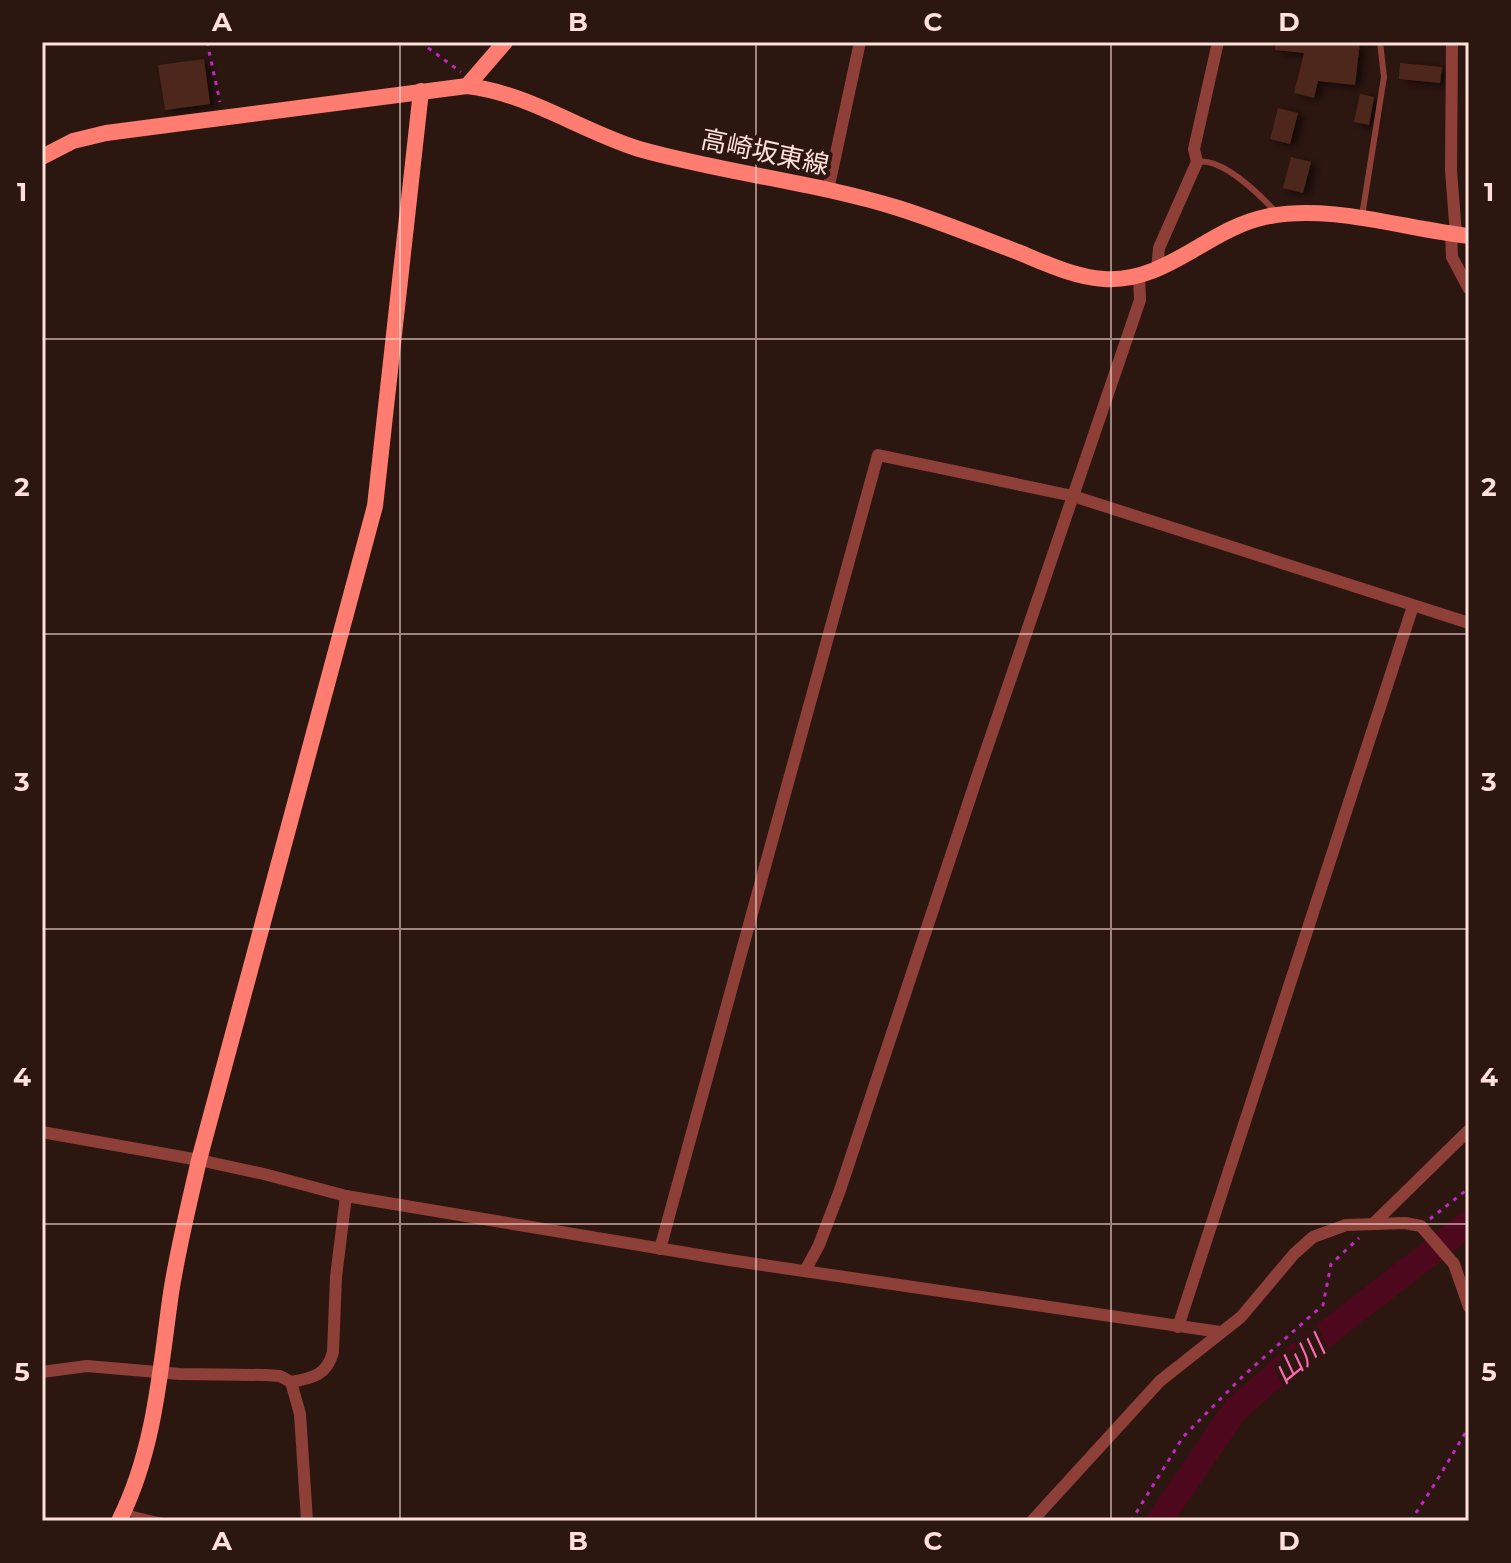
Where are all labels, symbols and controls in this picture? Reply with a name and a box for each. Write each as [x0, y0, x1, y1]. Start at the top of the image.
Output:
text: A [211, 6, 233, 38]
text: B [568, 6, 588, 38]
text: C [924, 6, 943, 38]
text: D [1278, 6, 1300, 38]
street label: 高崎坂東線 [698, 123, 832, 181]
text: 1 [17, 176, 27, 208]
text: 1 [1484, 176, 1494, 208]
text: 2 [14, 471, 30, 503]
text: 2 [1481, 471, 1497, 503]
text: 3 [13, 766, 30, 798]
text: 3 [1480, 766, 1497, 798]
text: 4 [13, 1061, 31, 1093]
text: 4 [1480, 1061, 1498, 1093]
water label: 山川 [1267, 1326, 1334, 1390]
text: 5 [14, 1356, 30, 1388]
text: 5 [1481, 1356, 1497, 1388]
text: A [211, 1525, 233, 1557]
text: B [568, 1525, 588, 1557]
text: C [924, 1525, 943, 1557]
text: D [1278, 1525, 1300, 1557]

